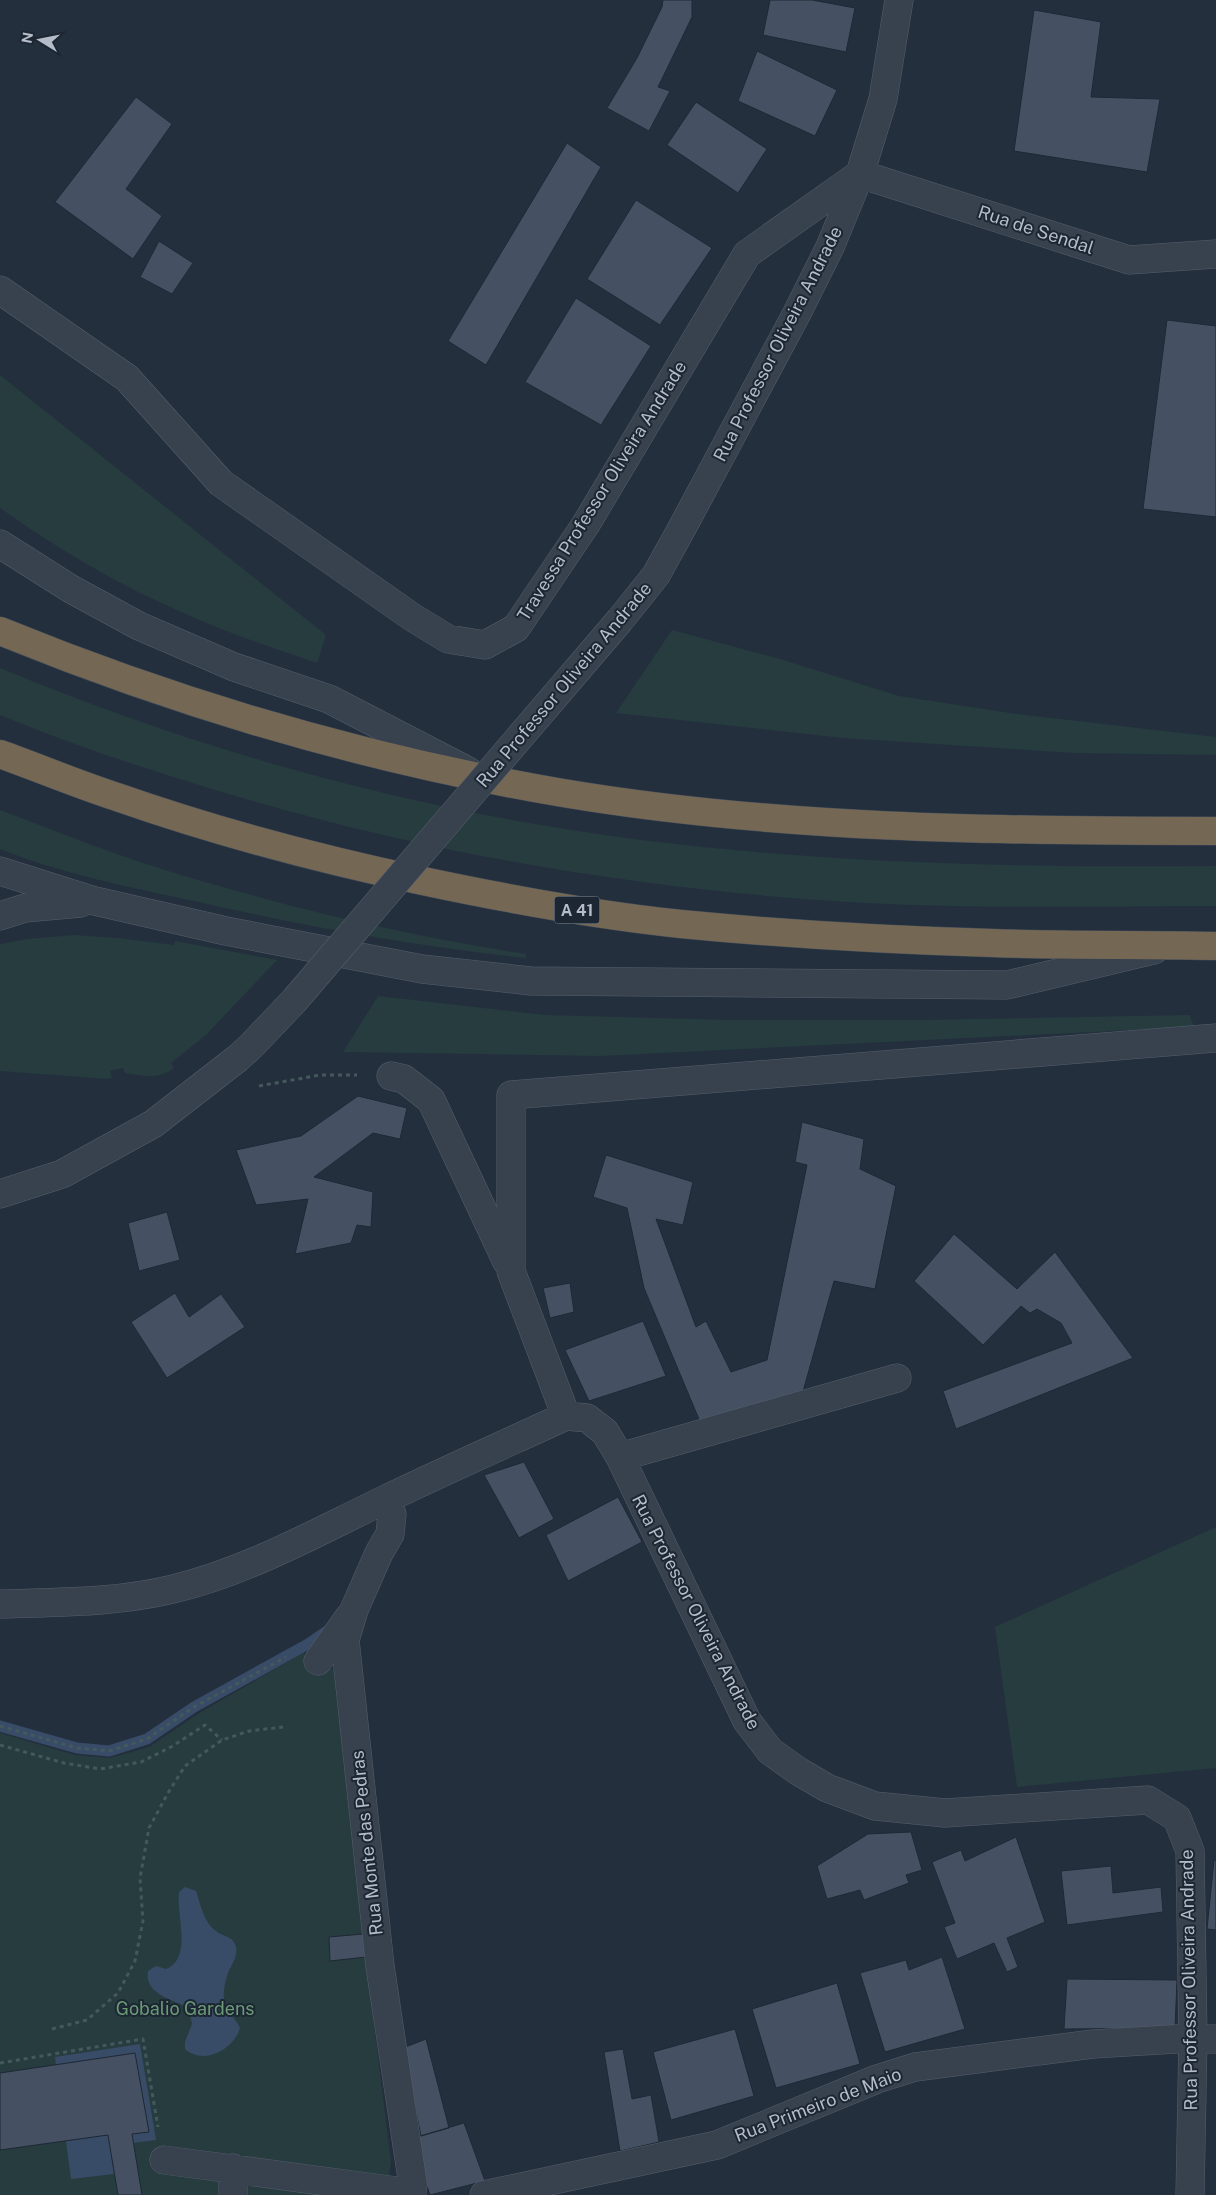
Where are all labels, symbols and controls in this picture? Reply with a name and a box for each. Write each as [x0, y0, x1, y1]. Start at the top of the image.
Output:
north arrow [15, 15, 65, 65]
text: N [18, 31, 36, 45]
street label: Rua de Sendal [976, 201, 1097, 258]
street label: Rua Professor Oliveira Andrade [709, 223, 846, 465]
street label: Travessa Professor Oliveira Andrade [513, 357, 691, 625]
street label: Rua Professor Oliveira Andrade [472, 578, 656, 791]
road number: A 41 [554, 896, 600, 924]
street label: Rua Professor Oliveira Andrade [628, 1491, 765, 1733]
street label: Rua Monte das Pedras [346, 1750, 387, 1937]
street label: Rua Professor Oliveira Andrade [1176, 1849, 1201, 2111]
park label: Gobalio Gardens [116, 1998, 254, 2019]
street label: Rua Primeiro de Maio [731, 2063, 904, 2146]

